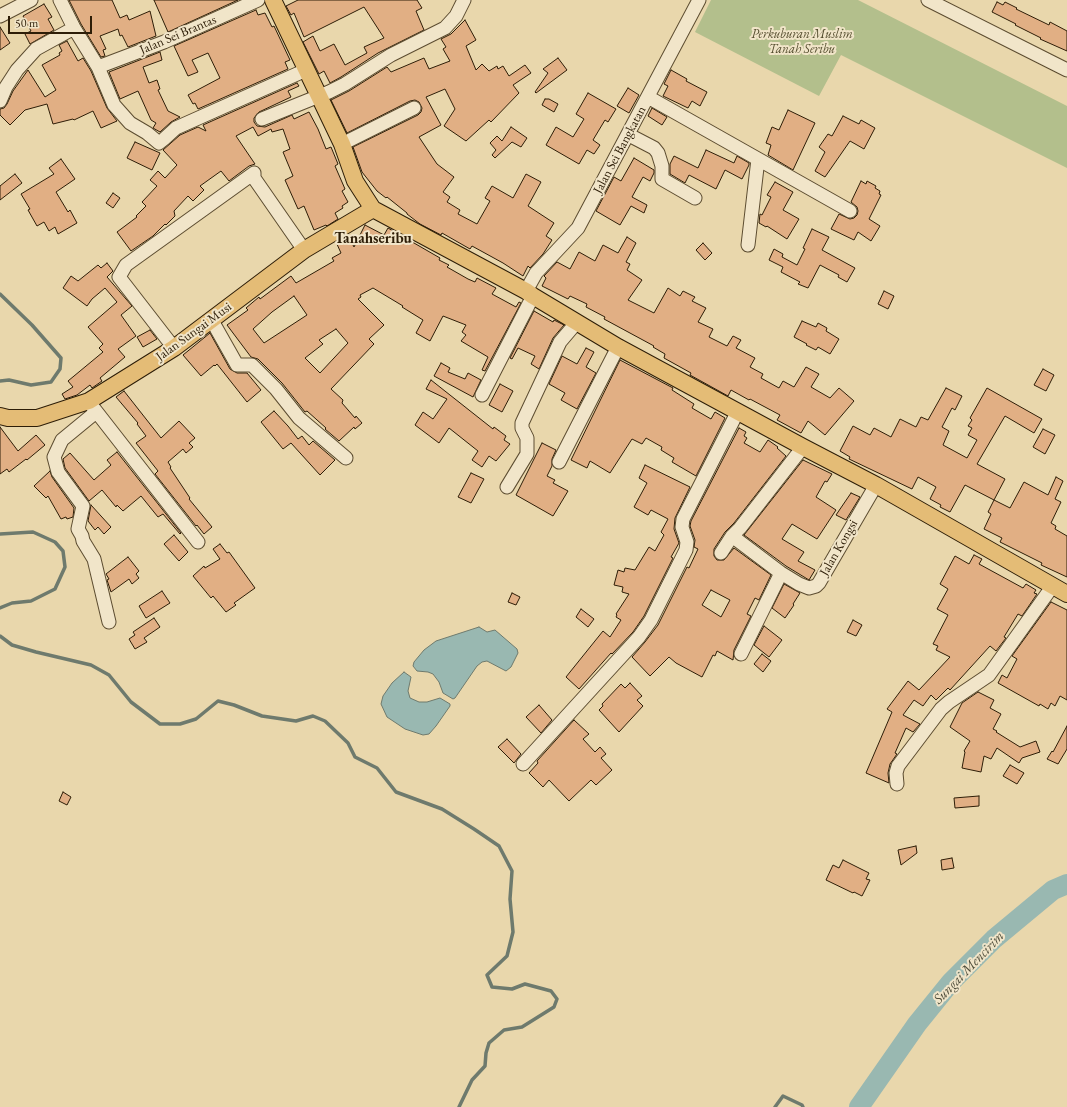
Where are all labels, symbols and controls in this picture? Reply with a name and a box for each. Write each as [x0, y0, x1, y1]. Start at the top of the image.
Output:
scale bar [10, 8, 94, 34]
street label: Jalan Sei Brantas [137, 12, 219, 58]
text: 50 m [15, 15, 38, 31]
park label: Perkuburan Muslim Tanah Seribu [751, 26, 853, 57]
street label: Jalan Sei Bangkatan [590, 104, 650, 196]
district label: Tanahseribu [334, 230, 412, 248]
street label: Jalan Sungai Musi [153, 299, 235, 365]
street label: Jalan Kongsi [817, 517, 861, 579]
water label: Sungai Mencirim [930, 928, 1008, 1008]

